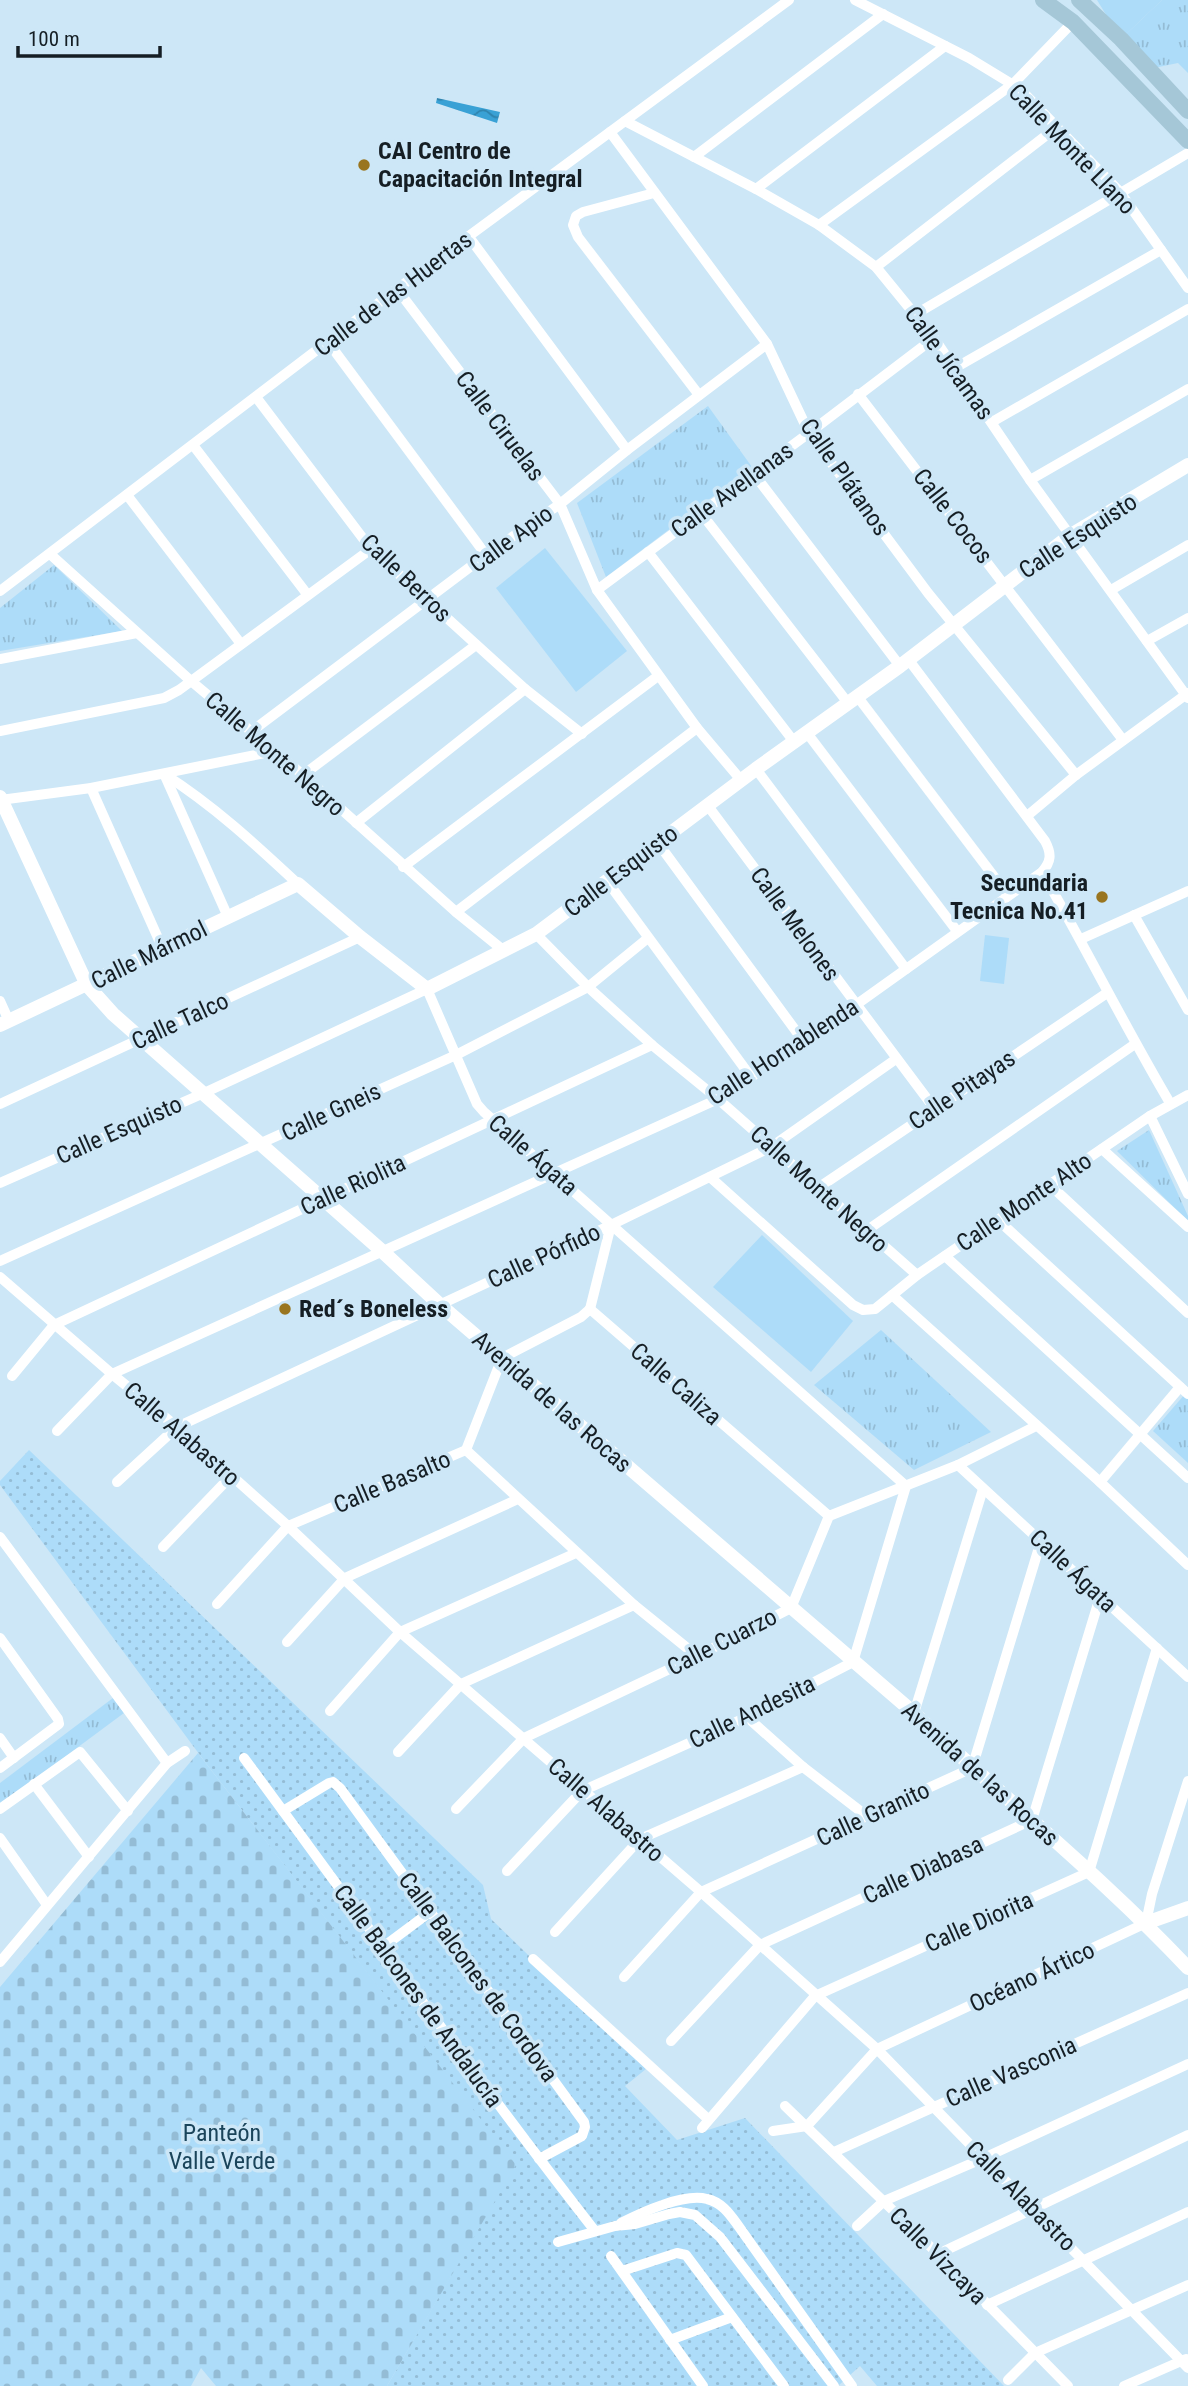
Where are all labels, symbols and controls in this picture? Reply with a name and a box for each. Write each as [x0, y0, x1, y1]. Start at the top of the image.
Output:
scale bar [18, 14, 159, 58]
text: 100 m [28, 27, 80, 51]
street label: Calle Monte Llano [1003, 78, 1141, 220]
place label: CAI Centro de Capacitación Integral [378, 137, 582, 193]
marker: CAI Centro de Capacitación Integral [356, 157, 372, 173]
street label: Calle de las Huertas [309, 226, 477, 362]
street label: Calle Jícamas [899, 301, 999, 425]
street label: Calle Ciruelas [450, 366, 550, 486]
street label: Calle Plátanos [794, 413, 896, 541]
street label: Calle Avellanas [665, 436, 799, 544]
street label: Calle Cocos [907, 463, 999, 569]
street label: Calle Esquisto [1014, 488, 1142, 584]
street label: Calle Apio [464, 499, 558, 579]
street label: Calle Berros [355, 528, 457, 628]
street label: Calle Monte Negro [200, 686, 350, 822]
street label: Calle Esquisto [559, 819, 683, 923]
street label: Calle Melones [744, 862, 846, 986]
place label: Secundaria Tecnica No.41 [950, 869, 1088, 925]
marker: Secundaria Tecnica No.41 [1094, 889, 1110, 905]
street label: Calle Mármol [86, 915, 212, 995]
street label: Calle Talco [127, 986, 233, 1056]
street label: Calle Hornablenda [702, 993, 864, 1111]
street label: Calle Pitayas [903, 1044, 1021, 1136]
street label: Calle Gneis [277, 1077, 385, 1147]
street label: Calle Esquisto [52, 1090, 186, 1170]
street label: Calle Ágata [483, 1109, 583, 1201]
street label: Calle Monte Negro [744, 1120, 894, 1258]
street label: Calle Monte Alto [951, 1147, 1097, 1257]
street label: Calle Riolita [296, 1148, 410, 1222]
street label: Calle Pórfido [483, 1218, 605, 1294]
place label: Red´s Boneless [299, 1295, 448, 1323]
marker: Red´s Boneless [277, 1301, 293, 1317]
street label: Avenida de las Rocas [467, 1325, 637, 1479]
street label: Calle Caliza [625, 1337, 727, 1431]
street label: Calle Alabastro [118, 1376, 246, 1492]
street label: Calle Basalto [329, 1445, 455, 1519]
street label: Calle Ágata [1024, 1524, 1122, 1618]
street label: Calle Cuarzo [662, 1602, 782, 1682]
street label: Calle Andesita [684, 1669, 820, 1755]
street label: Avenida de las Rocas [896, 1696, 1064, 1852]
street label: Calle Alabastro [542, 1752, 670, 1868]
street label: Calle Granito [812, 1776, 934, 1852]
street label: Calle Diabasa [858, 1830, 988, 1910]
street label: Calle Balcones de Cordova [393, 1867, 563, 2087]
street label: Calle Balcones de Andalucía [328, 1879, 508, 2113]
street label: Calle Diorita [921, 1886, 1037, 1958]
street label: Océano Ártico [965, 1936, 1099, 2018]
street label: Calle Vasconia [941, 2031, 1081, 2113]
park label: Panteón Valle Verde [169, 2119, 275, 2175]
street label: Calle Alabastro [960, 2135, 1082, 2257]
street label: Calle Vizcaya [884, 2202, 992, 2310]

